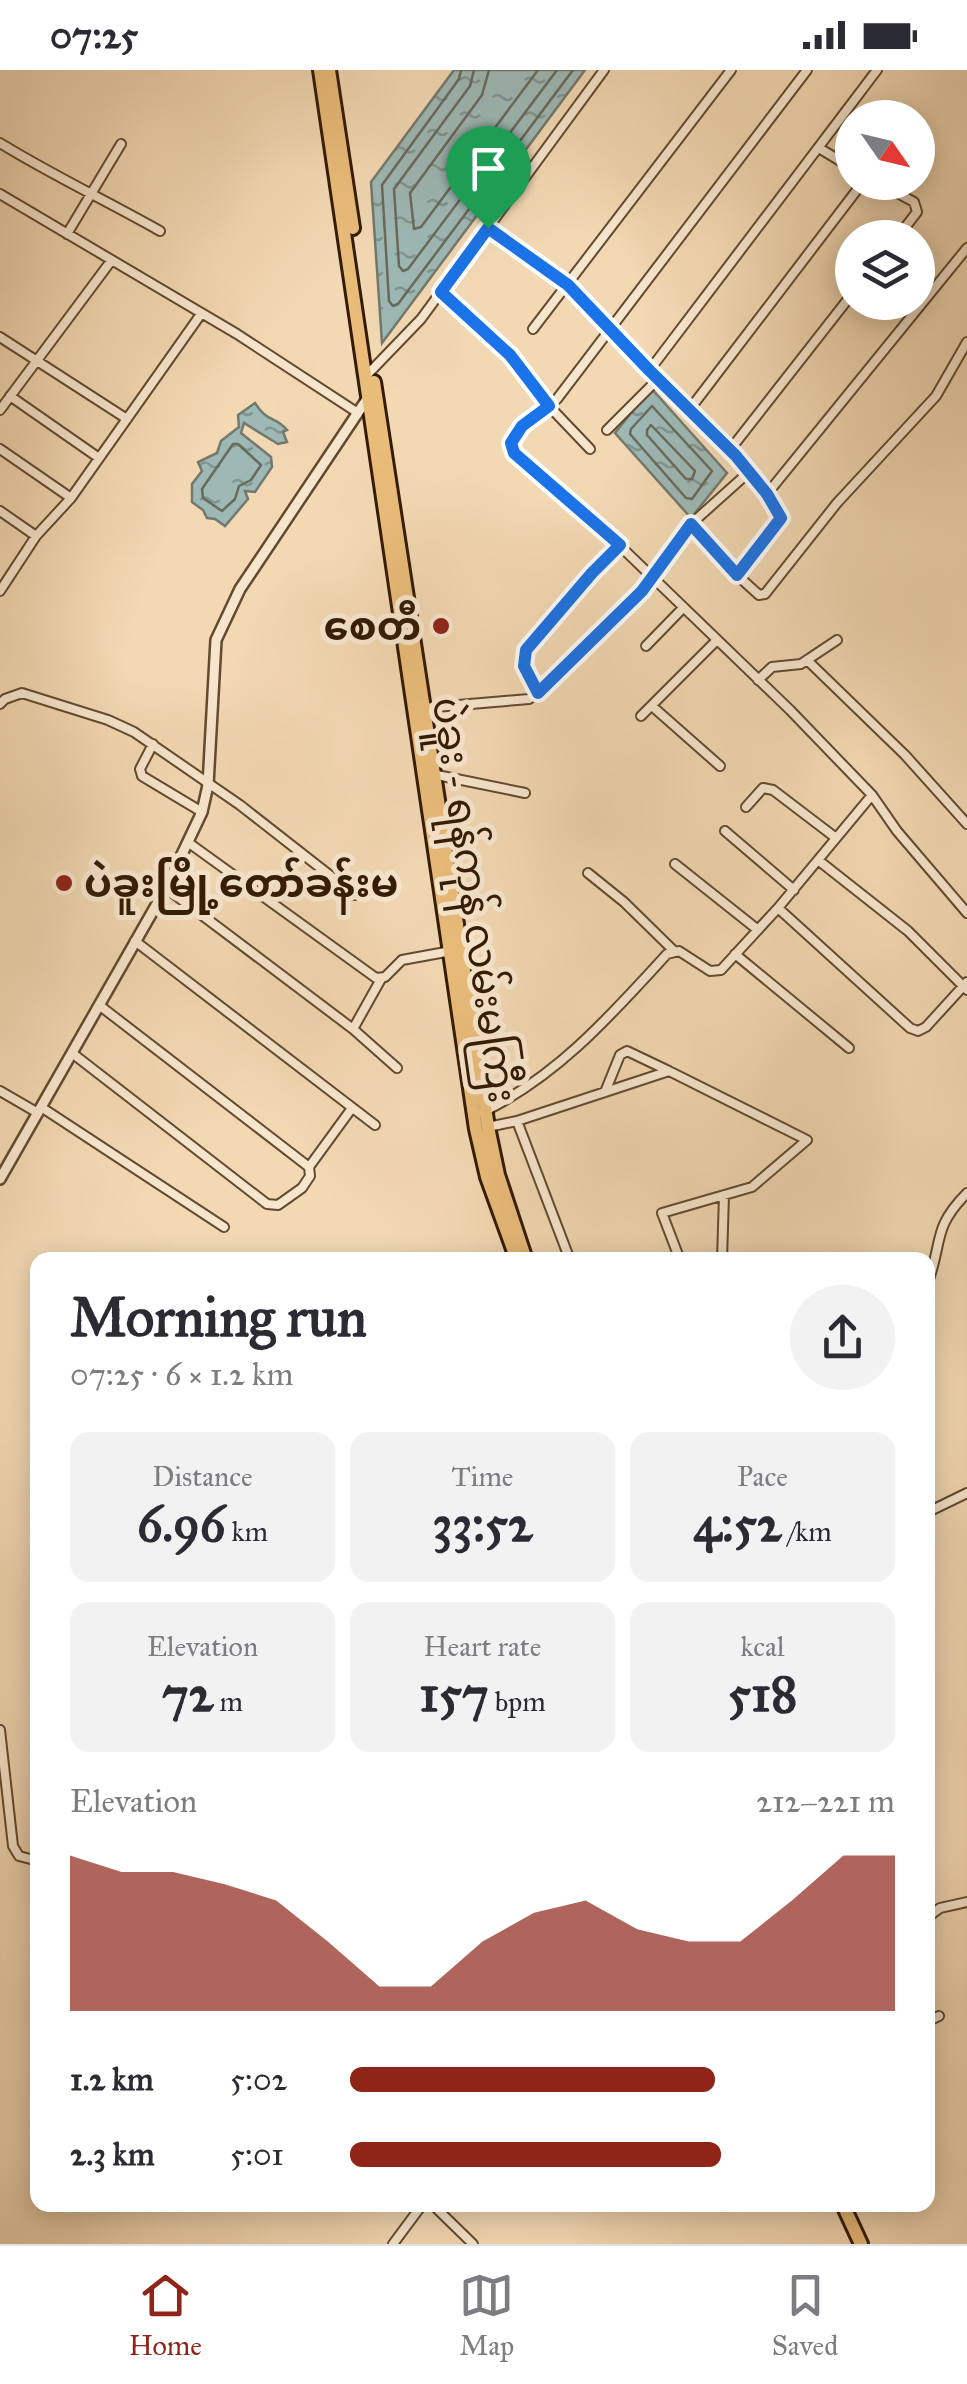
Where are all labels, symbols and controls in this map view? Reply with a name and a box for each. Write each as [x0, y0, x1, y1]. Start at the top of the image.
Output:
text: 07:25 [50, 12, 138, 58]
north arrow [835, 100, 935, 200]
map controls [835, 100, 935, 320]
pin [446, 126, 531, 229]
icon: arrive [461, 141, 516, 196]
button: layers [835, 220, 935, 320]
place label: စေတီ [323, 600, 421, 651]
marker: စေတီ [430, 615, 452, 637]
street label: ပဲခူး - ရန်ကုန် လမ်းမကြီး [414, 694, 530, 1107]
place label: ပဲခူးမြို့တော်ခန်းမ [84, 857, 398, 915]
marker: ပဲခူးမြို့တော်ခန်းမ [53, 872, 75, 894]
text: Morning run [70, 1284, 367, 1351]
button: share [790, 1285, 895, 1390]
text: 07:25 · 6 × 1.2 km [70, 1355, 293, 1394]
text: Distance [152, 1459, 253, 1494]
text: Time [452, 1459, 514, 1494]
text: Pace [737, 1459, 788, 1494]
text: 6.96 [137, 1494, 225, 1555]
text: 33:52 [432, 1494, 533, 1555]
text: 4:52 [693, 1494, 782, 1555]
text: km [225, 1514, 268, 1549]
text: /km [782, 1514, 832, 1549]
text: Elevation [147, 1629, 258, 1664]
text: Heart rate [424, 1629, 541, 1664]
text: kcal [740, 1629, 785, 1664]
text: 72 [162, 1664, 213, 1725]
text: 157 [419, 1664, 489, 1725]
text: 518 [728, 1664, 797, 1725]
text: m [213, 1684, 243, 1719]
text: bpm [489, 1684, 546, 1719]
text: Elevation [70, 1782, 197, 1821]
text: 212–221 m [756, 1782, 895, 1821]
text: 1.2 km [70, 2060, 154, 2099]
text: 5:02 [230, 2060, 287, 2099]
text: 2.3 km [70, 2135, 155, 2174]
text: 5:01 [230, 2135, 284, 2174]
tab: Home [129, 2268, 202, 2363]
tab: Map [459, 2268, 514, 2363]
tab: Saved [772, 2268, 838, 2363]

